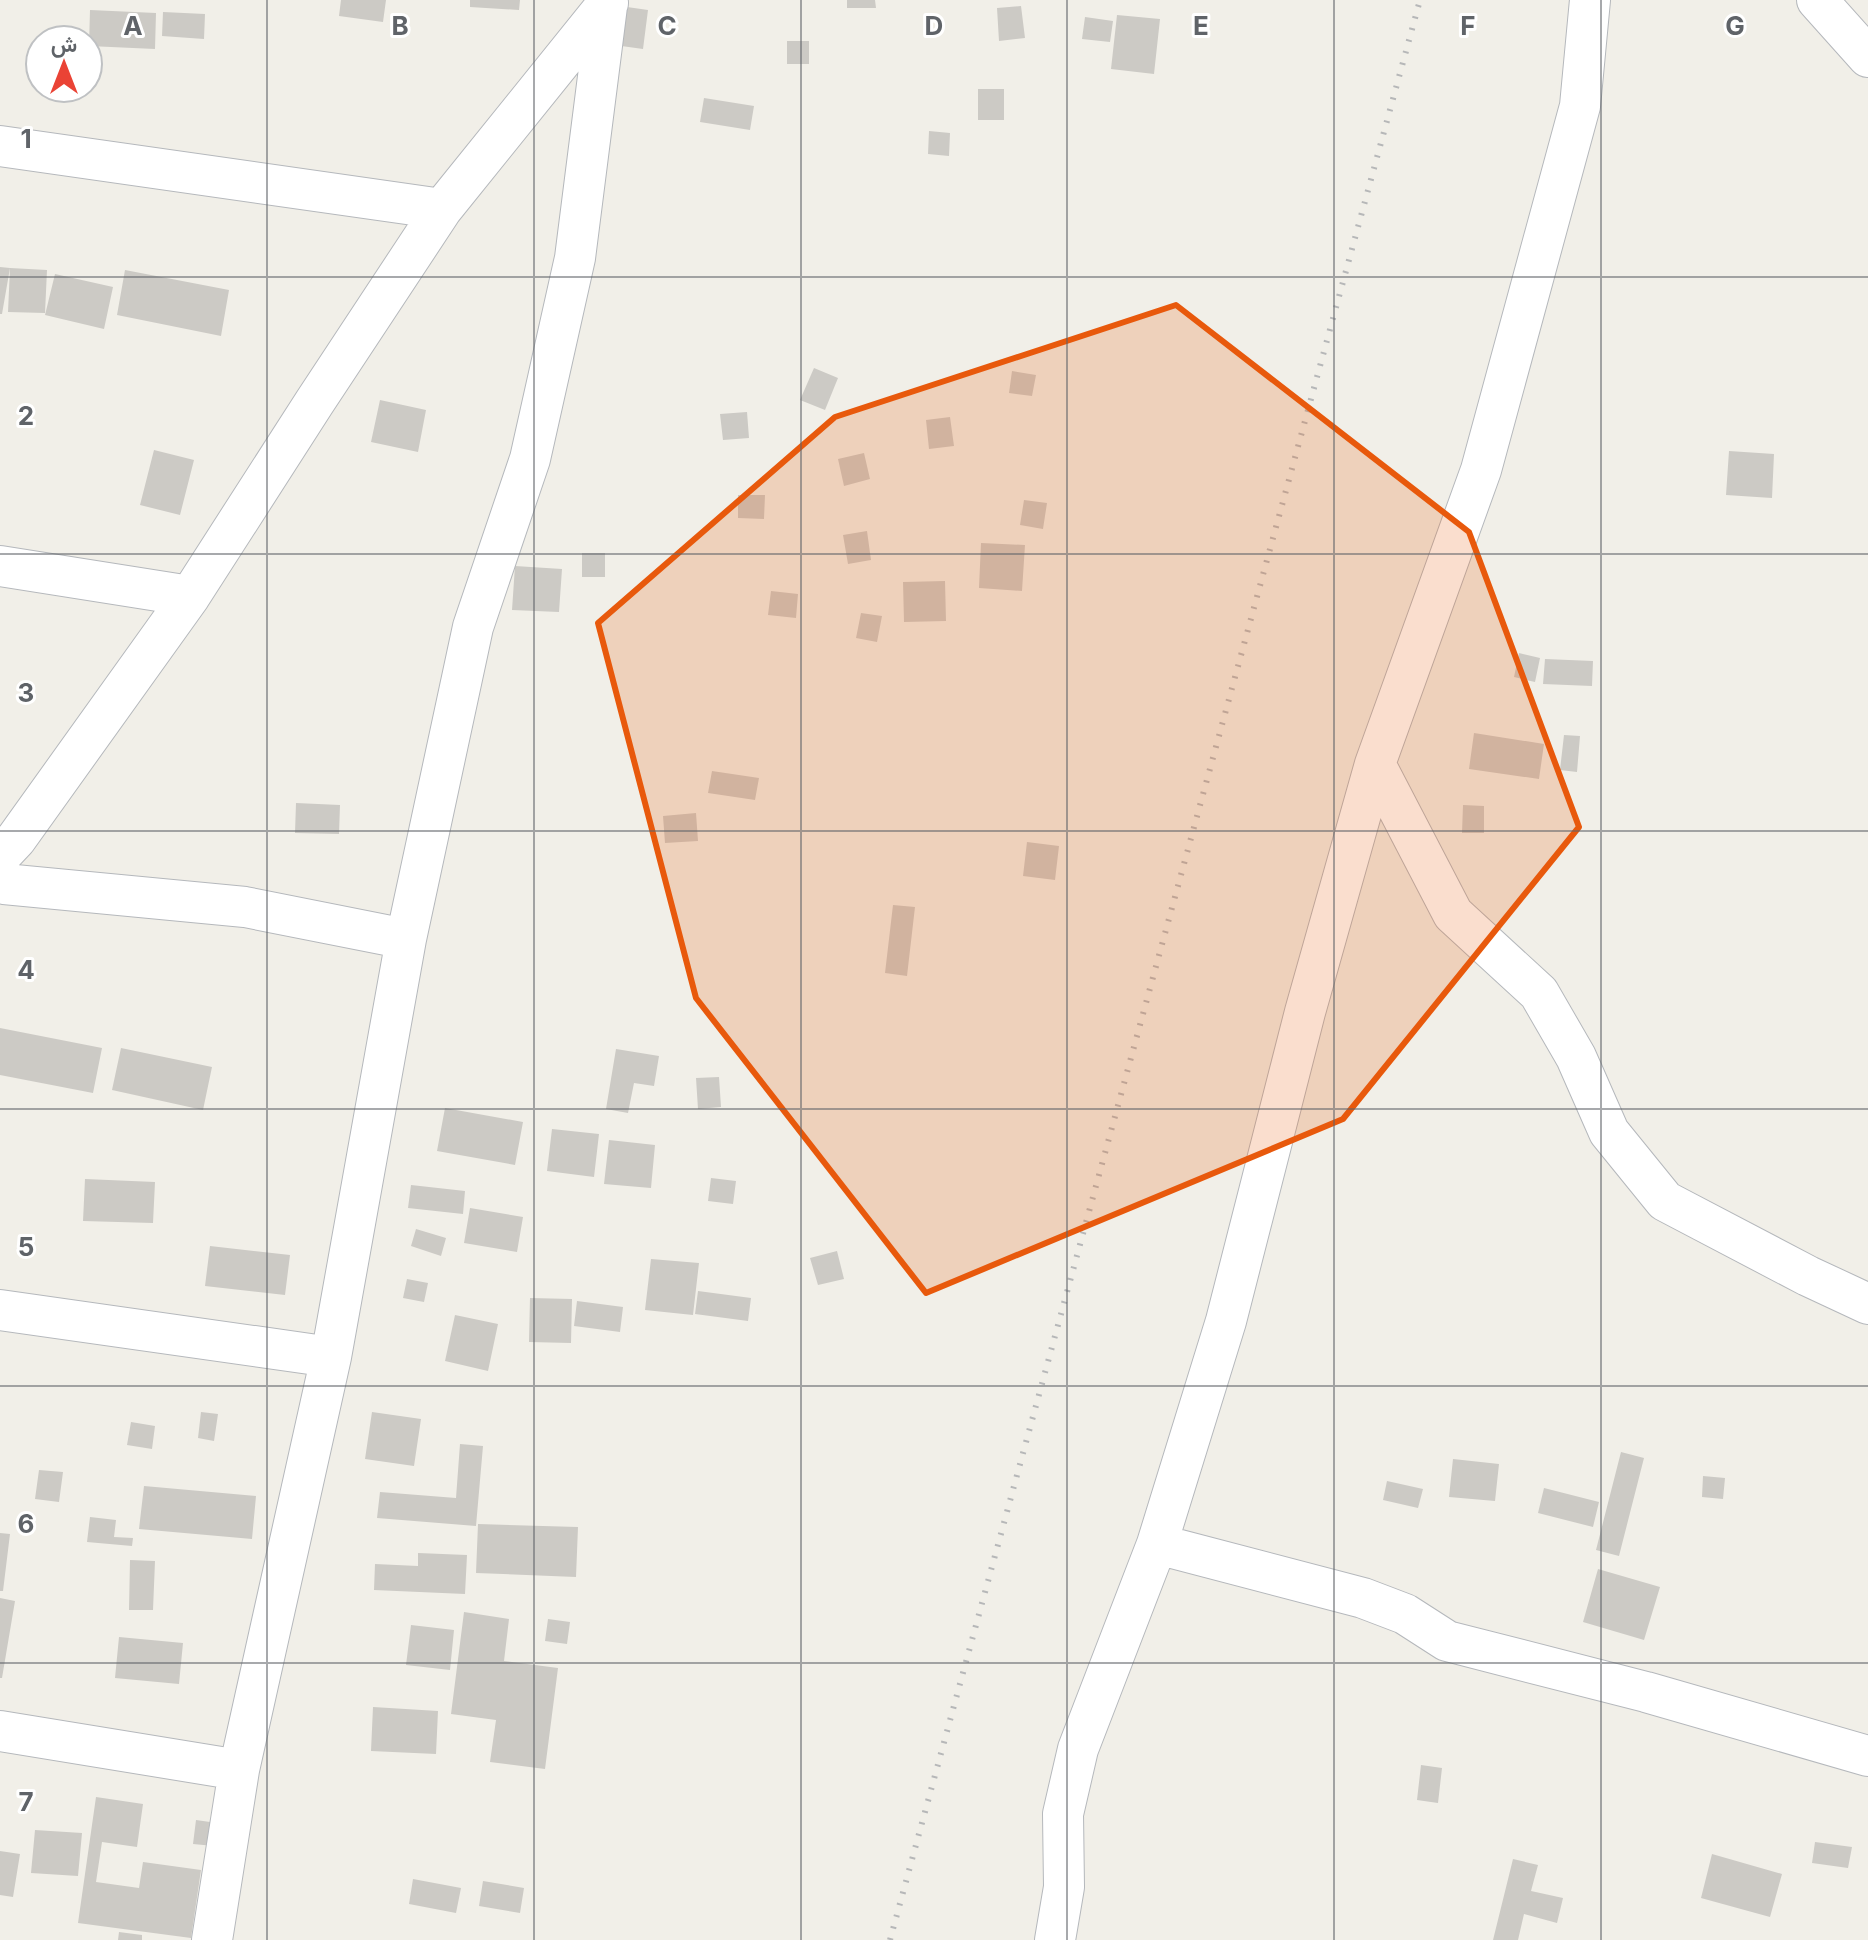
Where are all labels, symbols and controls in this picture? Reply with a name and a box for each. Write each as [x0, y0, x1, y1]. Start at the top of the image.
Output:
text: A [123, 10, 143, 41]
text: B [391, 10, 409, 41]
text: C [657, 10, 677, 41]
text: D [925, 10, 943, 41]
text: E [1193, 10, 1209, 41]
text: F [1460, 10, 1476, 41]
text: G [1725, 10, 1745, 41]
north arrow [24, 24, 104, 104]
text: ش [51, 31, 77, 58]
text: 1 [20, 123, 32, 154]
text: 2 [18, 400, 34, 431]
text: 3 [18, 677, 34, 708]
text: 4 [17, 954, 35, 985]
text: 5 [18, 1231, 34, 1262]
text: 6 [18, 1508, 34, 1539]
text: 7 [18, 1786, 34, 1817]

